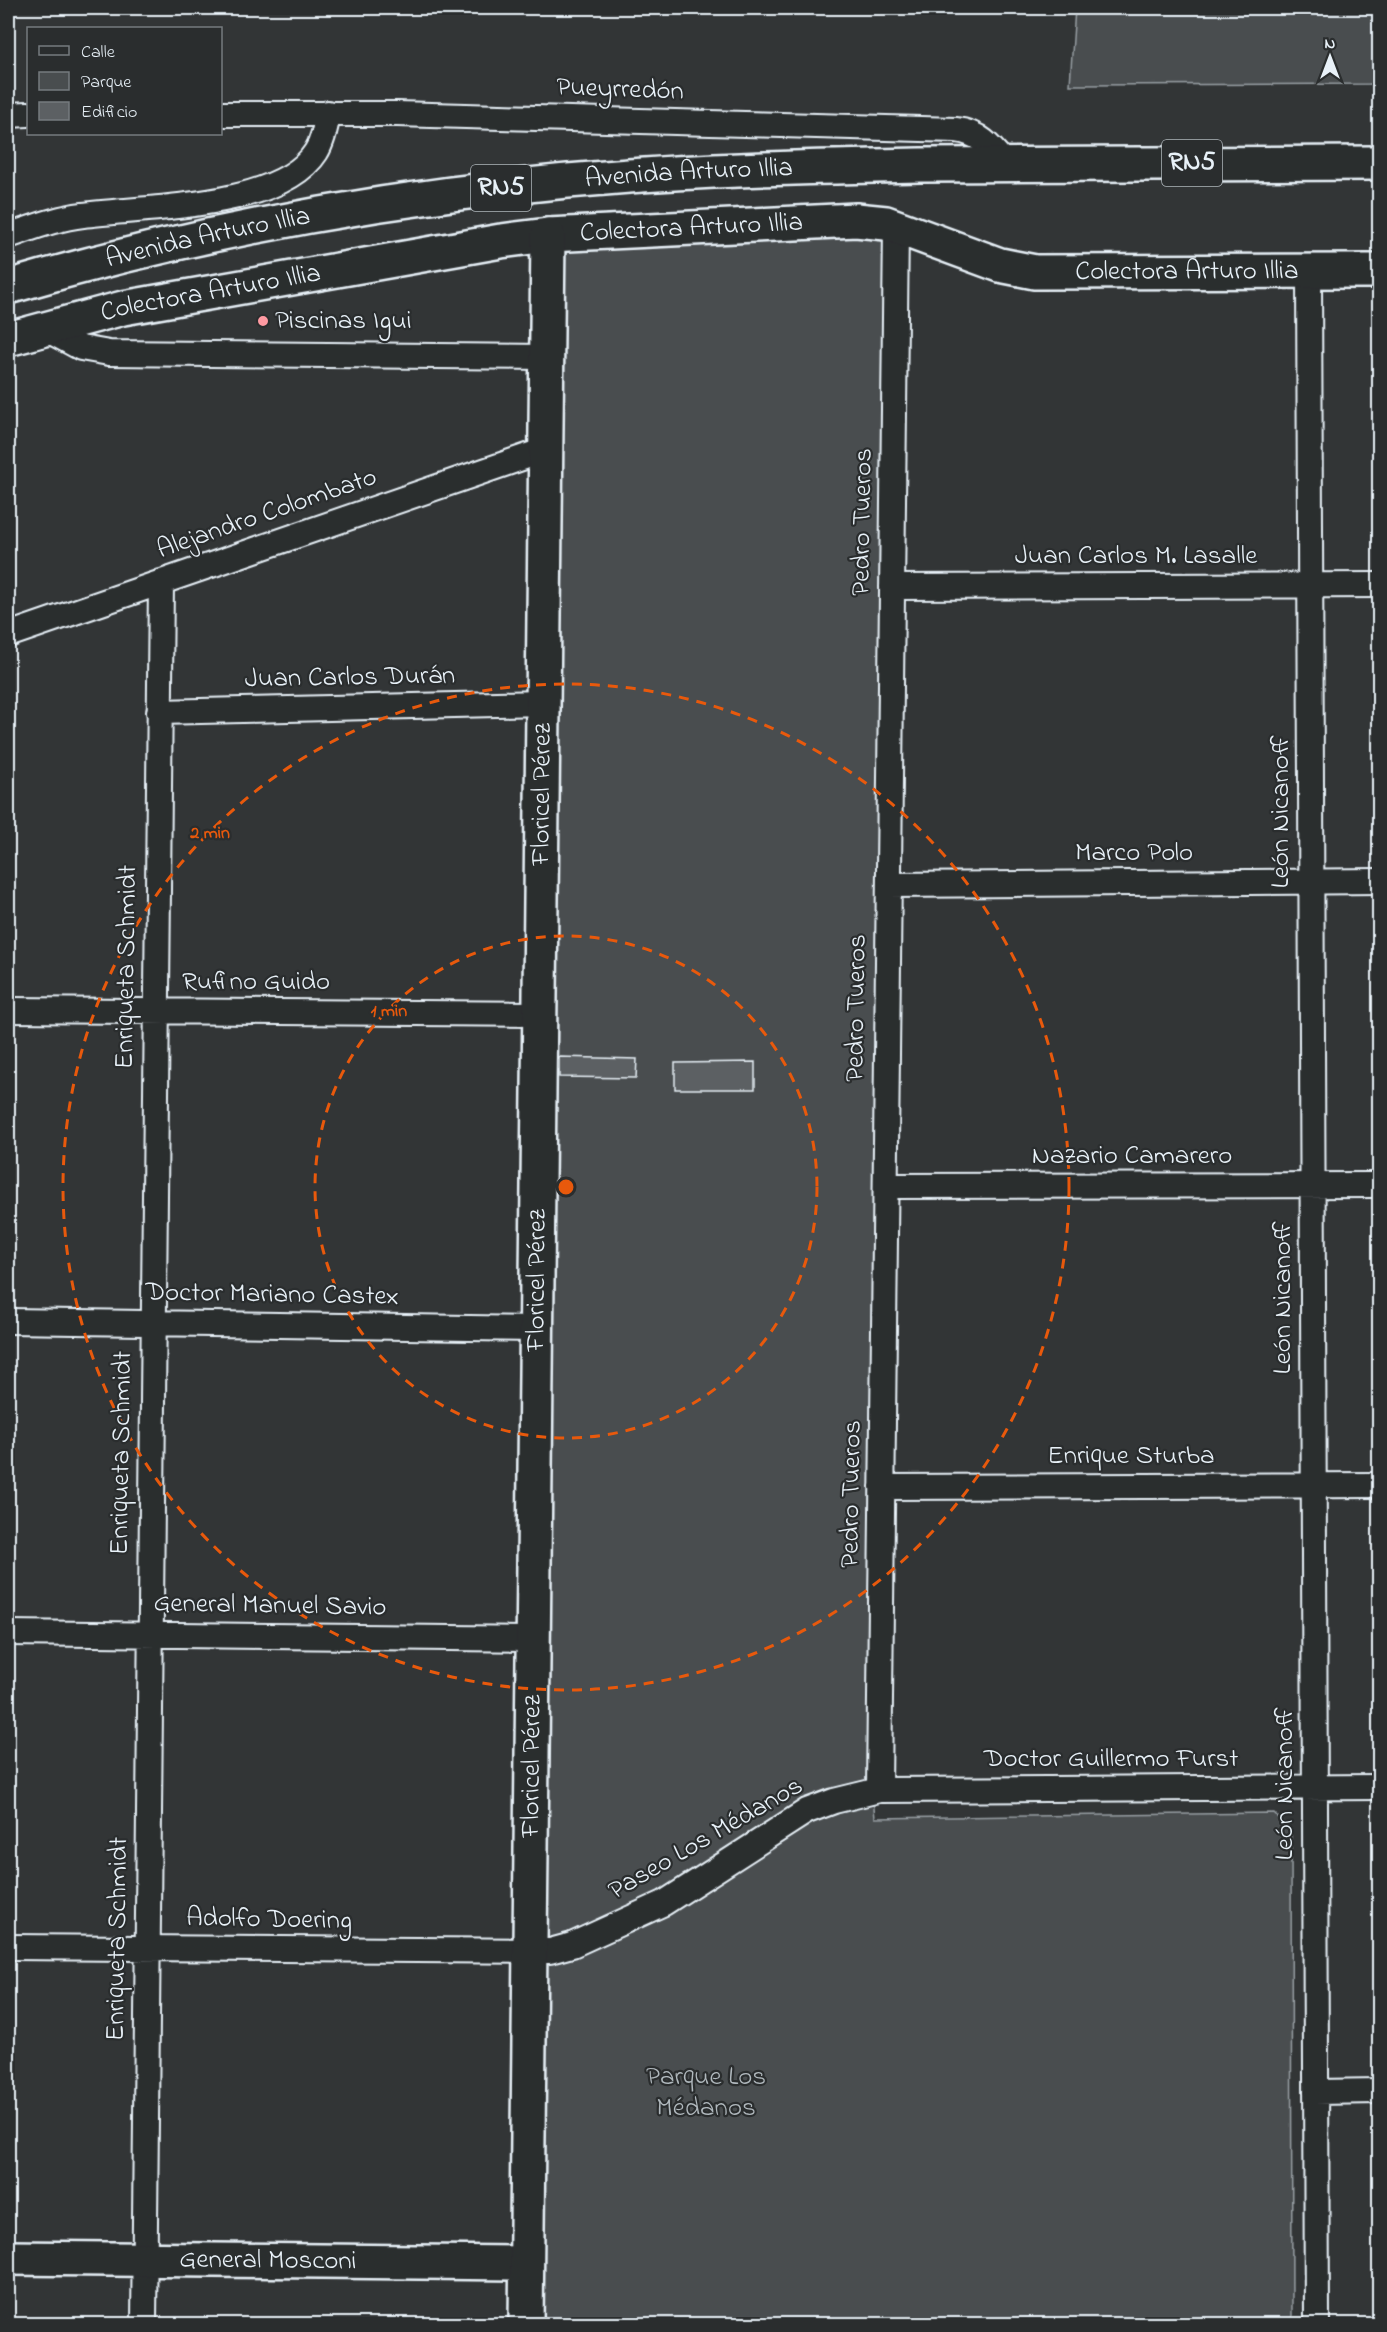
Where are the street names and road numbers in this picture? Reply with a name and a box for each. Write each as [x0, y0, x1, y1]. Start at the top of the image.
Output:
street label: Pueyrredón [555, 68, 685, 112]
road number: RN5 [1162, 140, 1222, 186]
street label: Avenida Arturo Illia [583, 149, 793, 199]
road number: RN5 [471, 165, 531, 211]
street label: Avenida Arturo Illia [101, 197, 313, 279]
street label: Colectora Arturo Illia [579, 203, 804, 253]
street label: Colectora Arturo Illia [1075, 252, 1299, 291]
street label: Colectora Arturo Illia [96, 254, 324, 333]
street label: Pedro Tueros [842, 448, 884, 596]
street label: Alejandro Colombato [152, 458, 382, 570]
street label: Juan Carlos M. Lasalle [1015, 537, 1258, 576]
street label: Juan Carlos Durán [244, 657, 456, 699]
street label: Floricel Pérez [522, 722, 562, 867]
street label: León Nicanoff [1262, 735, 1301, 888]
street label: Marco Polo [1075, 834, 1193, 873]
street label: Enriqueta Schmidt [106, 865, 148, 1069]
street label: Pedro Tueros [836, 934, 878, 1082]
street label: Rufino Guido [182, 963, 330, 1002]
street label: Nazario Camarero [1032, 1137, 1232, 1176]
street label: Floricel Pérez [517, 1208, 557, 1353]
street label: León Nicanoff [1264, 1221, 1303, 1374]
street label: Doctor Mariano Castex [144, 1273, 399, 1317]
street label: Enriqueta Schmidt [101, 1351, 143, 1555]
street label: Pedro Tueros [831, 1420, 873, 1568]
street label: Enrique Sturba [1047, 1437, 1215, 1476]
street label: General Manuel Savio [153, 1584, 387, 1628]
street label: Floricel Pérez [512, 1694, 552, 1839]
street label: León Nicanoff [1266, 1707, 1305, 1860]
street label: Doctor Guillermo Furst [983, 1740, 1238, 1779]
street label: Paseo Los Médanos [601, 1767, 811, 1911]
street label: Enriqueta Schmidt [97, 1837, 139, 2041]
street label: Adolfo Doering [186, 1899, 352, 1941]
street label: General Mosconi [179, 2240, 357, 2281]

